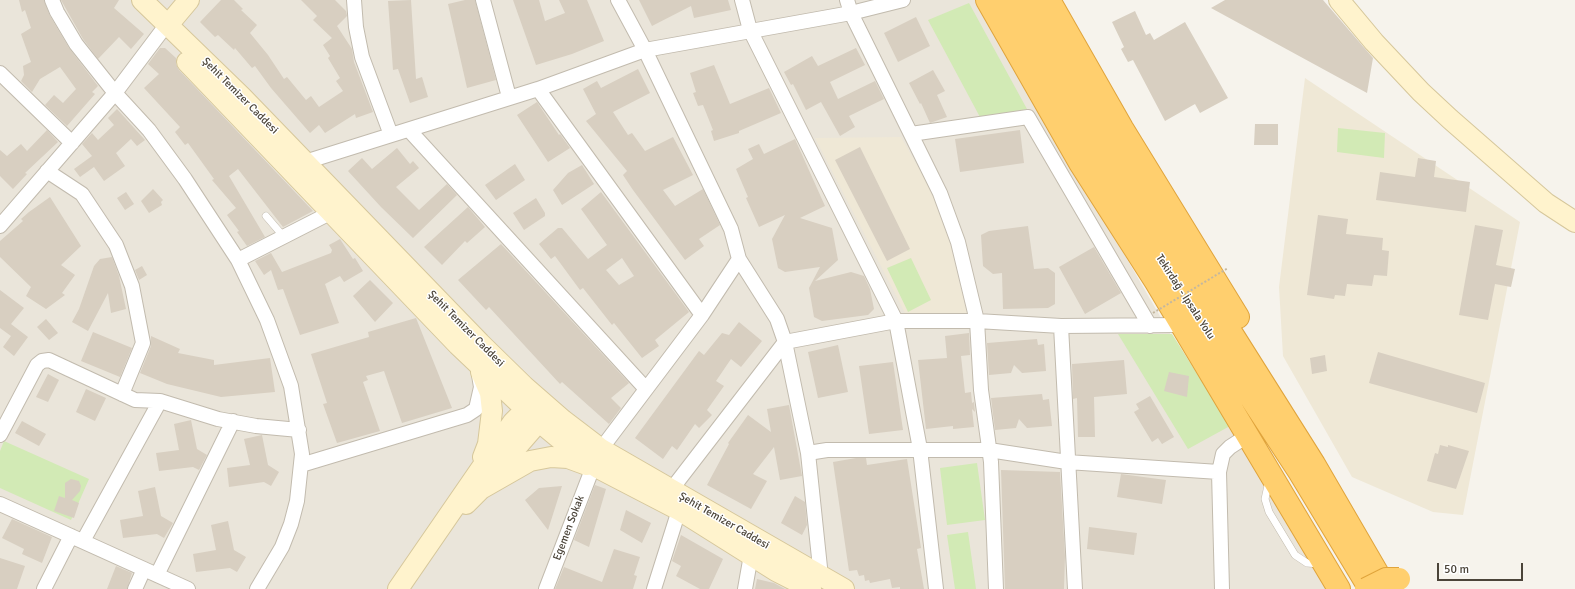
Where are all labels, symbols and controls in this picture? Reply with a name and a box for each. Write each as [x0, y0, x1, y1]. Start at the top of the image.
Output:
street label: Şehit Temizer Caddesi [199, 55, 281, 137]
street label: Tekirdağ - İpsala Yolu [1153, 252, 1217, 342]
street label: Şehit Temizer Caddesi [425, 288, 507, 370]
street label: Şehit Temizer Caddesi [676, 490, 772, 552]
street label: Egemen Sokak [551, 494, 587, 562]
scale bar [1439, 555, 1525, 581]
text: 50 m [1444, 562, 1469, 577]

